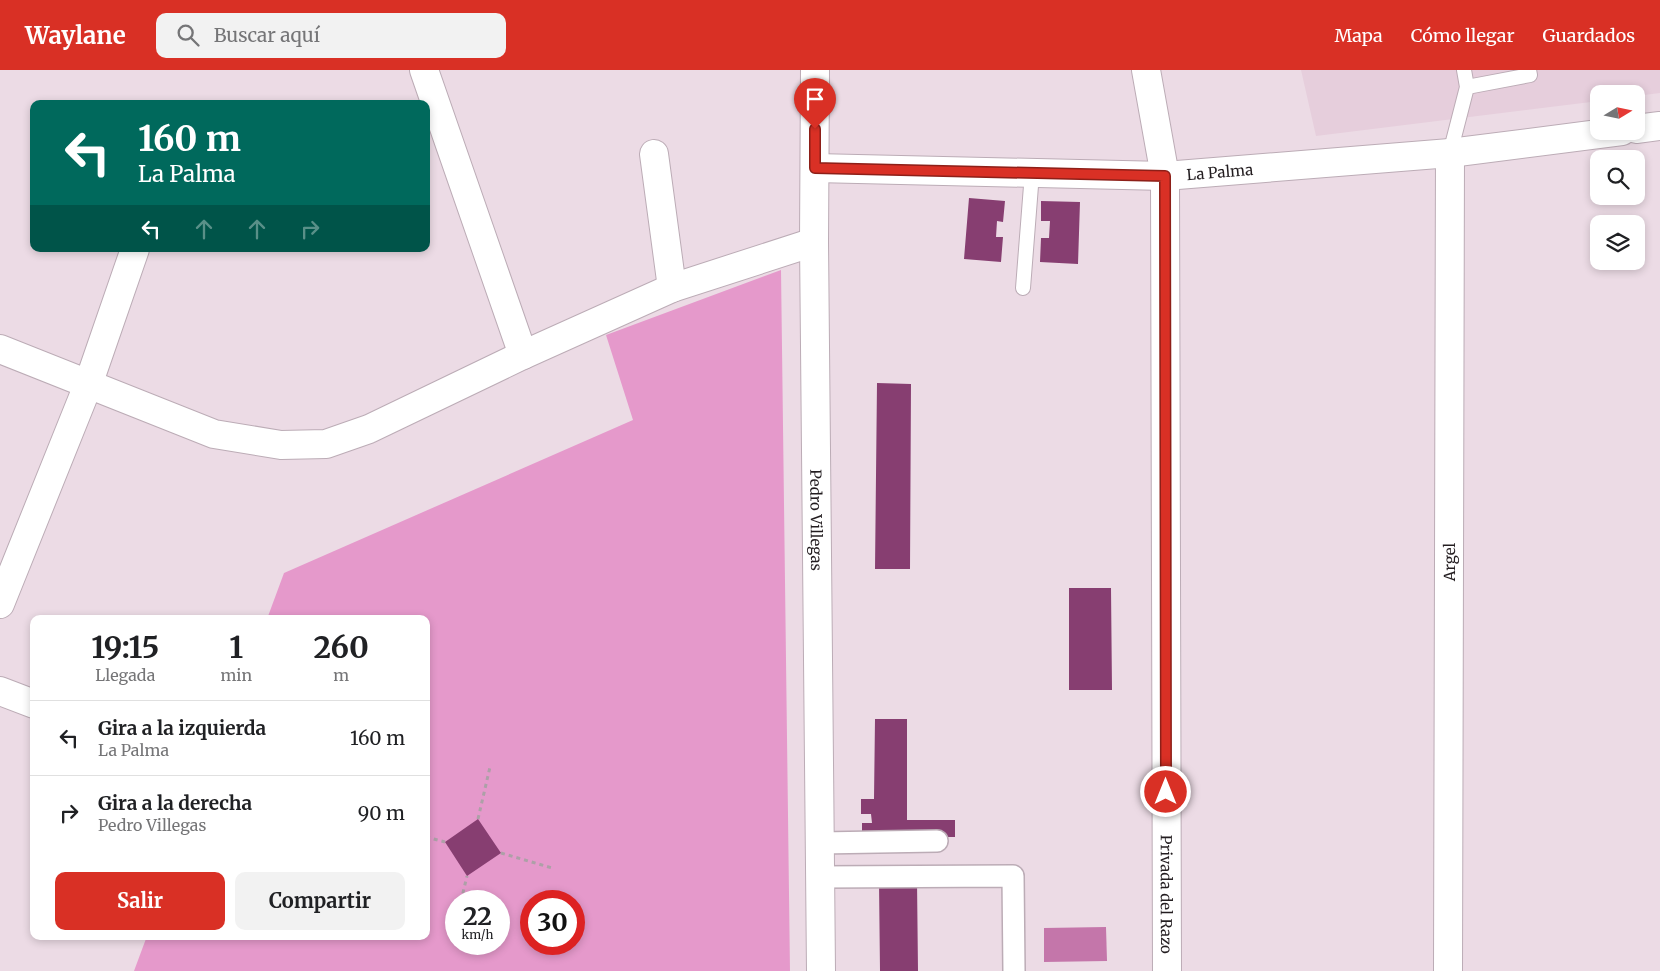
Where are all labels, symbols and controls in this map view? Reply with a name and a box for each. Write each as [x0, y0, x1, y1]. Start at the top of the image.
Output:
search box [156, 13, 506, 58]
text: Waylane [25, 20, 126, 51]
icon: search [174, 21, 202, 49]
text: Buscar aquí [214, 23, 320, 47]
text: Mapa [1334, 24, 1383, 47]
text: Cómo llegar [1411, 24, 1514, 47]
text: Guardados [1542, 24, 1635, 47]
pin [794, 78, 836, 129]
icon: arrive [801, 85, 829, 113]
north arrow [1590, 85, 1645, 140]
map controls [1590, 85, 1645, 270]
text: 160 m [138, 117, 241, 161]
icon: left [55, 120, 120, 185]
button: search [1590, 150, 1645, 205]
street label: La Palma [1186, 159, 1254, 184]
text: La Palma [138, 160, 236, 188]
icon: left [137, 215, 165, 243]
icon: ahead [190, 215, 218, 243]
icon: ahead [243, 215, 271, 243]
icon: right [296, 215, 324, 243]
button: layers [1590, 215, 1645, 270]
street label: Pedro Villegas [807, 469, 827, 571]
street label: Argel [1439, 542, 1459, 582]
text: 19:15 [91, 628, 159, 666]
text: 1 [229, 628, 243, 666]
text: 260 [313, 628, 369, 666]
text: Llegada [95, 665, 155, 685]
text: min [220, 665, 252, 685]
text: m [333, 665, 349, 685]
text: Gira a la izquierda [98, 716, 266, 740]
icon: left [55, 724, 83, 752]
text: 160 m [350, 726, 405, 750]
text: La Palma [98, 740, 169, 760]
position arrow [1139, 765, 1191, 817]
text: Gira a la derecha [98, 791, 252, 815]
icon: right [55, 799, 83, 827]
text: 90 m [358, 801, 405, 825]
text: Pedro Villegas [98, 815, 206, 835]
street label: Privada del Razo [1157, 835, 1176, 954]
button: Salir [55, 872, 225, 930]
button: Compartir [235, 872, 405, 930]
speed limit sign: 30 [520, 890, 585, 955]
text: 22 [463, 900, 492, 932]
text: km/h [462, 927, 493, 942]

